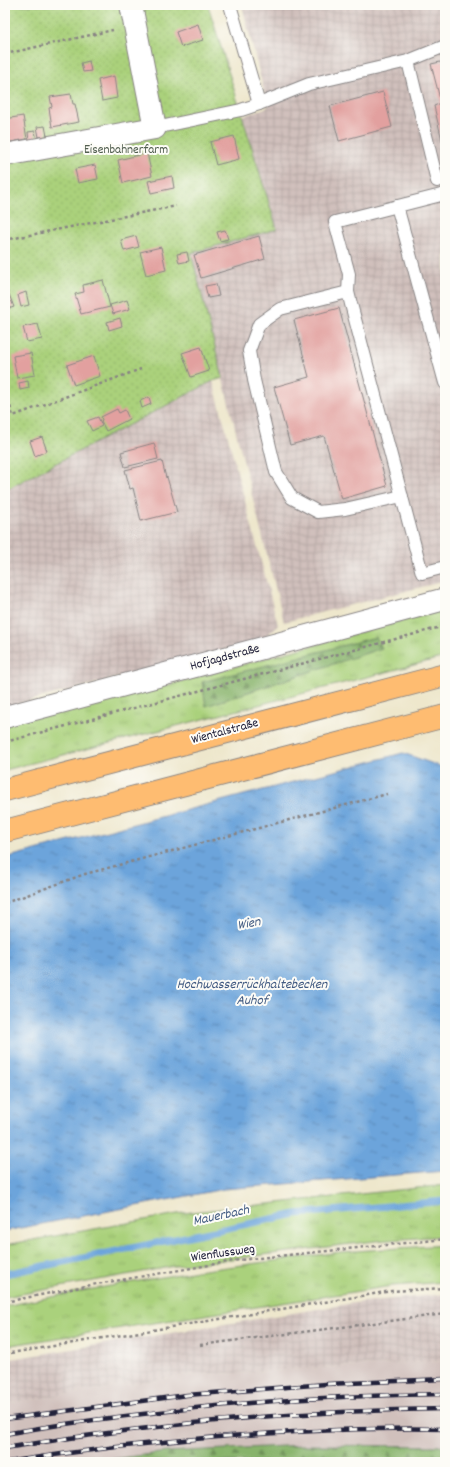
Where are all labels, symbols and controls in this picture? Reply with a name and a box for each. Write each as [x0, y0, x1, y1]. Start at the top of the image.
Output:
park label: Eisenbahnerfarm [84, 141, 168, 160]
street label: Hofjagdstraße [188, 640, 262, 676]
street label: Wientalstraße [189, 714, 261, 750]
water label: Wien [236, 912, 263, 936]
water label: Hochwasserrückhaltebecken Auhof [177, 975, 328, 1011]
water label: Mauerbach [191, 1200, 251, 1232]
street label: Wienflussweg [190, 1240, 257, 1268]

